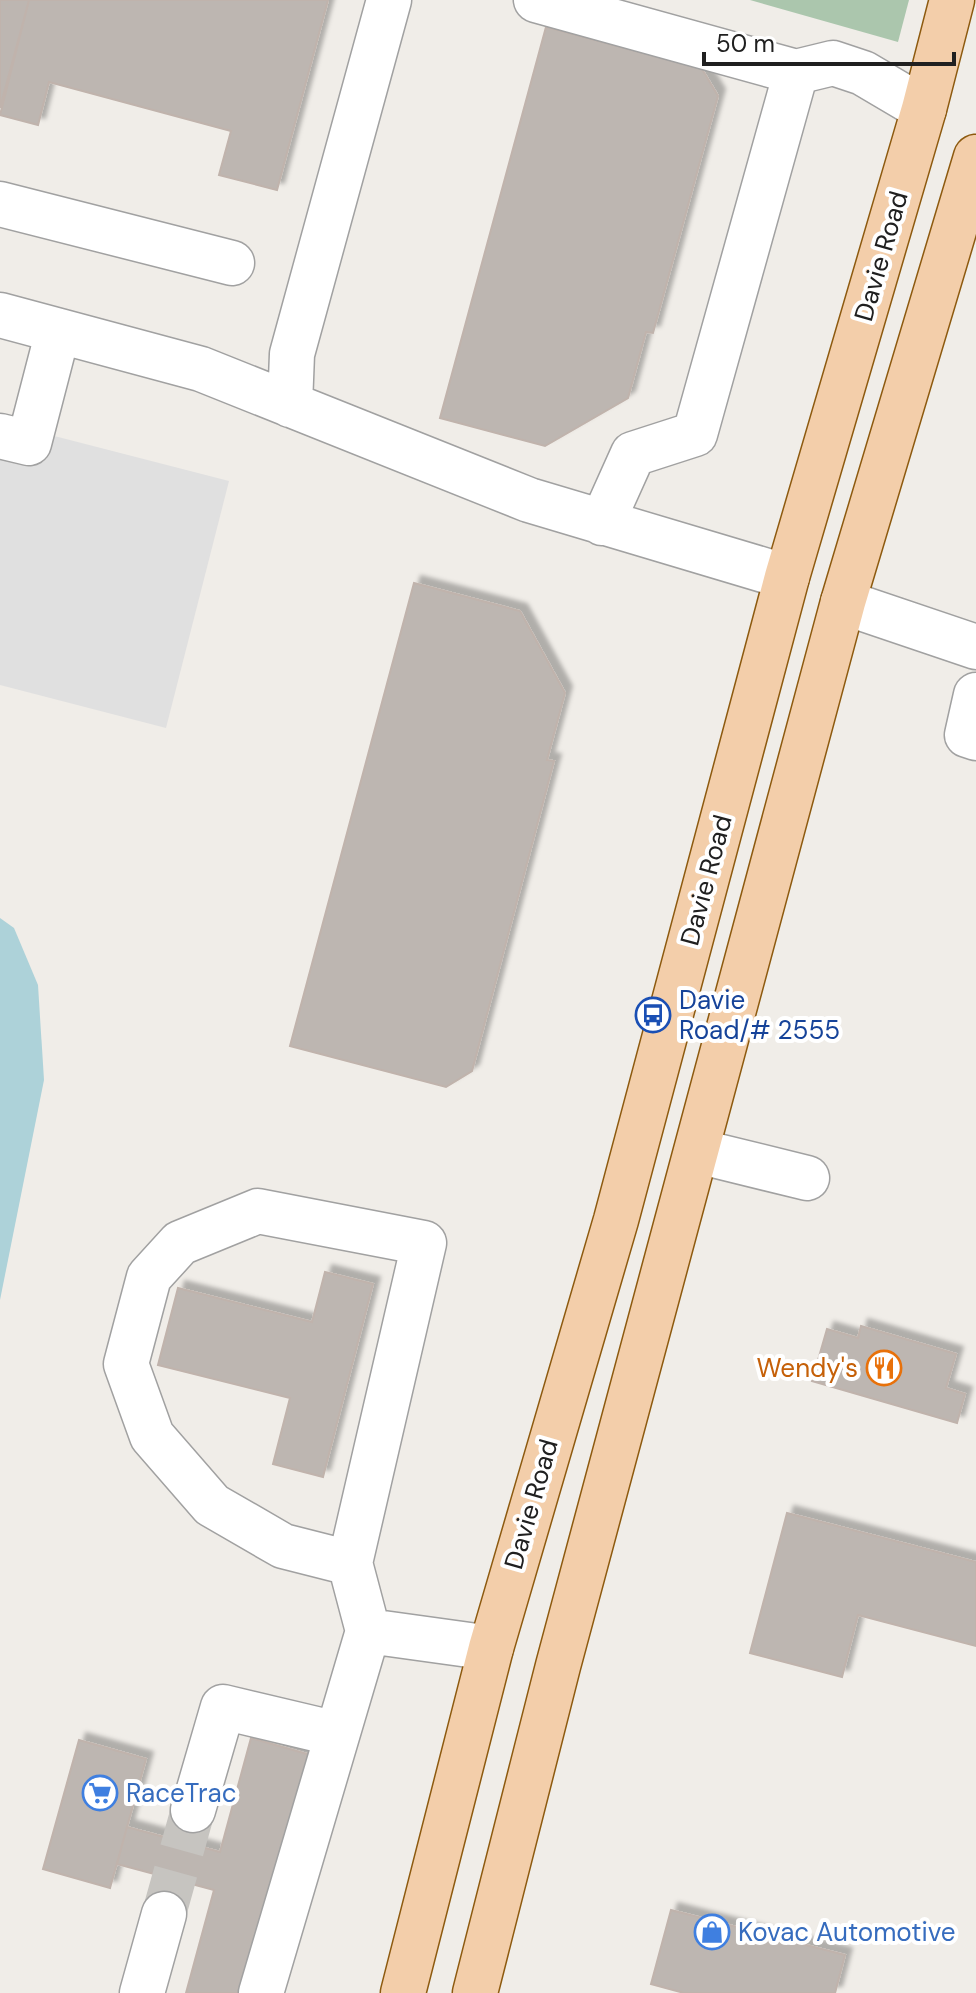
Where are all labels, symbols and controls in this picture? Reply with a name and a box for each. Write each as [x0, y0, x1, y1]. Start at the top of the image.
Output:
scale bar [704, 16, 954, 66]
text: 50 m [716, 28, 775, 59]
street label: Davie Road [846, 187, 916, 325]
street label: Davie Road [672, 811, 740, 949]
place label: Davie Road/# 2555 [679, 983, 840, 1047]
bus stop icon: Davie Road/# 2555 [634, 996, 672, 1034]
restaurant icon: Wendy's [865, 1349, 903, 1387]
place label: Wendy's [757, 1351, 858, 1385]
street label: Davie Road [496, 1435, 566, 1573]
supermarket icon: RaceTrac [81, 1774, 119, 1812]
place label: RaceTrac [126, 1776, 237, 1810]
shop icon: Kovac Automotive [693, 1913, 731, 1951]
place label: Kovac Automotive [738, 1915, 956, 1949]

